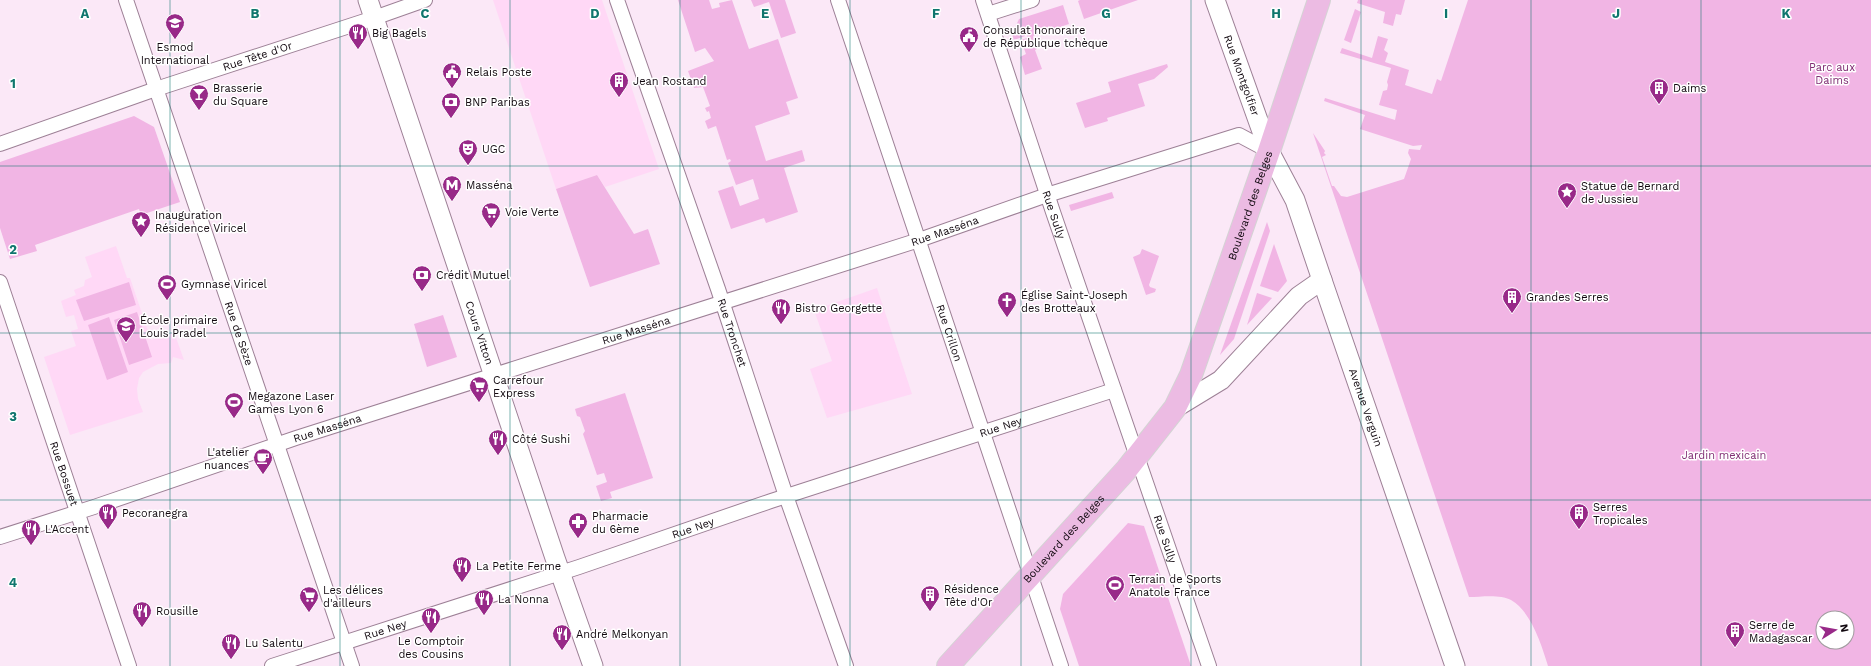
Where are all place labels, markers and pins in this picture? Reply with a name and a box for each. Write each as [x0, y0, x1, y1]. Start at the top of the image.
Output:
school or university icon: Esmod International [164, 12, 186, 40]
restaurant icon: Big Bagels [347, 22, 369, 50]
place label: Consulat honoraire de République tchèque [983, 24, 1108, 50]
public building icon: Consulat honoraire de République tchèque [958, 25, 980, 53]
place label: Big Bagels [372, 27, 427, 40]
place label: Esmod International [141, 41, 210, 67]
public building icon: Relais Poste [441, 61, 463, 89]
place label: Relais Poste [466, 66, 532, 79]
building icon: Jean Rostand [608, 70, 630, 98]
place label: Jean Rostand [633, 75, 706, 88]
building icon: Daims [1648, 77, 1670, 105]
place label: Brasserie du Square [213, 82, 268, 108]
place label: Daims [1673, 82, 1707, 95]
bar icon: Brasserie du Square [188, 83, 210, 111]
bank icon: BNP Paribas [440, 91, 462, 119]
place label: BNP Paribas [465, 96, 530, 109]
theatre icon: UGC [457, 138, 479, 166]
place label: UGC [482, 143, 506, 156]
metro station icon: Masséna [441, 174, 463, 202]
place label: Masséna [466, 179, 513, 192]
place label: Statue de Bernard de Jussieu [1581, 180, 1679, 206]
place icon: Statue de Bernard de Jussieu [1556, 181, 1578, 209]
supermarket icon: Voie Verte [480, 201, 502, 229]
place label: Voie Verte [505, 206, 559, 219]
place label: Inauguration Résidence Viricel [155, 209, 247, 235]
place icon: Inauguration Résidence Viricel [130, 210, 152, 238]
bank icon: Crédit Mutuel [411, 264, 433, 292]
place label: Crédit Mutuel [436, 269, 510, 282]
sports icon: Gymnase Viricel [156, 273, 178, 301]
place label: Gymnase Viricel [181, 278, 268, 291]
building icon: Grandes Serres [1501, 286, 1523, 314]
place label: Église Saint-Joseph des Brotteaux [1021, 288, 1128, 315]
church icon: Église Saint-Joseph des Brotteaux [996, 290, 1018, 318]
place label: Grandes Serres [1526, 291, 1609, 304]
restaurant icon: Bistro Georgette [770, 297, 792, 325]
place label: Bistro Georgette [795, 302, 882, 315]
place label: École primaire Louis Pradel [140, 313, 218, 340]
school or university icon: École primaire Louis Pradel [115, 315, 137, 343]
place label: Carrefour Express [493, 374, 544, 400]
supermarket icon: Carrefour Express [468, 375, 490, 403]
place label: Megazone Laser Games Lyon 6 [248, 390, 335, 416]
sports icon: Megazone Laser Games Lyon 6 [223, 391, 245, 419]
restaurant icon: Côté Sushi [487, 428, 509, 456]
place label: Côté Sushi [512, 433, 570, 446]
place label: L'atelier nuances [204, 446, 250, 472]
cafe icon: L'atelier nuances [252, 447, 274, 475]
place label: Serres Tropicales [1593, 501, 1648, 527]
restaurant icon: Pecoranegra [97, 502, 119, 530]
building icon: Serres Tropicales [1568, 502, 1590, 530]
place label: Pecoranegra [122, 507, 188, 520]
place label: Pharmacie du 6ème [592, 510, 648, 536]
pharmacy icon: Pharmacie du 6ème [567, 511, 589, 539]
restaurant icon: L'Accent [20, 518, 42, 546]
place label: L'Accent [45, 523, 89, 536]
restaurant icon: La Petite Ferme [451, 555, 473, 583]
place label: La Petite Ferme [476, 560, 561, 573]
place label: Terrain de Sports Anatole France [1129, 573, 1222, 599]
sports icon: Terrain de Sports Anatole France [1104, 574, 1126, 602]
place label: Résidence Tête d'Or [944, 583, 999, 609]
place label: Les délices d'ailleurs [323, 584, 383, 610]
building icon: Résidence Tête d'Or [919, 584, 941, 612]
supermarket icon: Les délices d'ailleurs [298, 585, 320, 613]
restaurant icon: La Nonna [473, 588, 495, 616]
place label: La Nonna [498, 593, 549, 606]
restaurant icon: Rousille [131, 600, 153, 628]
place label: Rousille [156, 605, 198, 618]
restaurant icon: Le Comptoir des Cousins [420, 606, 442, 634]
place label: Serre de Madagascar [1749, 619, 1813, 645]
building icon: Serre de Madagascar [1724, 620, 1746, 648]
restaurant icon: André Melkonyan [551, 623, 573, 651]
place label: André Melkonyan [576, 628, 668, 641]
restaurant icon: Lu Salentu [220, 632, 242, 660]
place label: Le Comptoir des Cousins [398, 635, 465, 661]
place label: Lu Salentu [245, 637, 303, 650]

